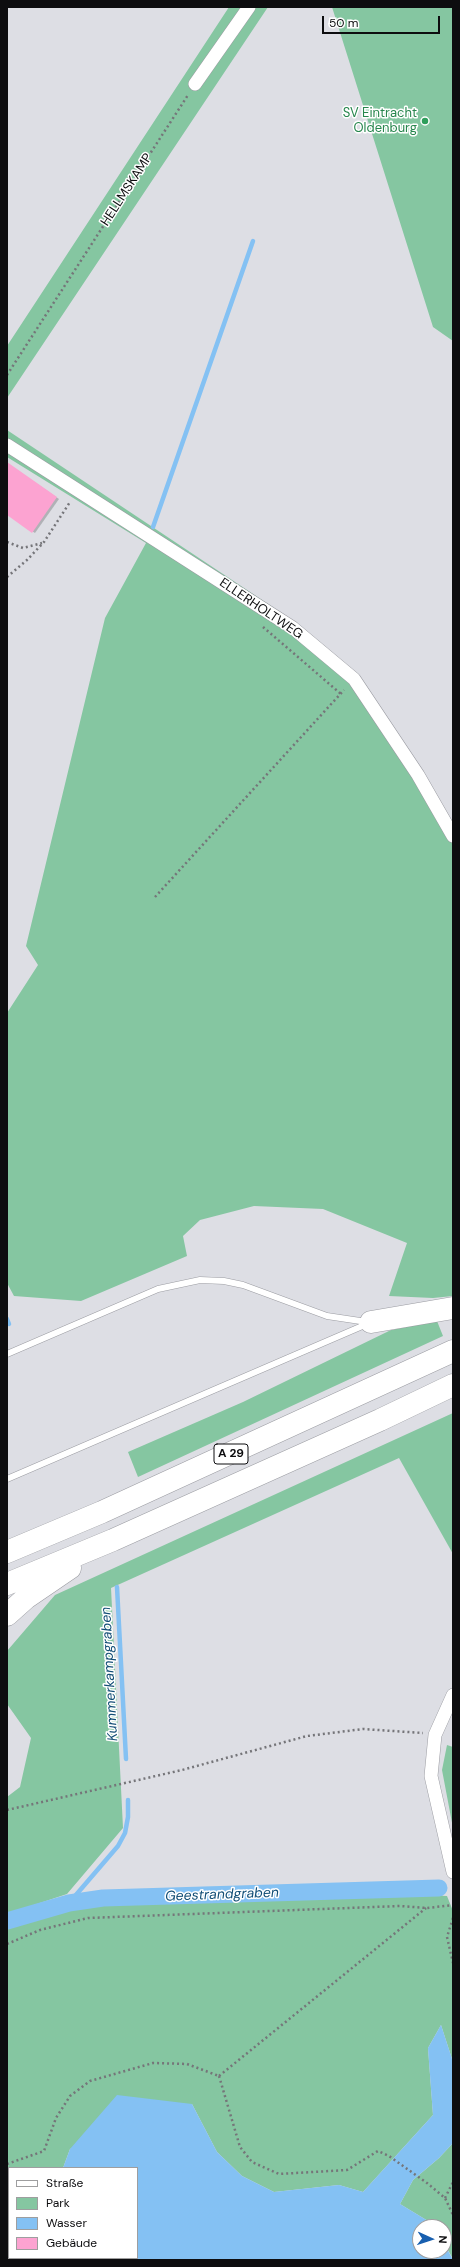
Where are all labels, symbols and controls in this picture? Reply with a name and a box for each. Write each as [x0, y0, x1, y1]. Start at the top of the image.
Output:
scale bar [324, 8, 442, 34]
text: 50 m [329, 15, 358, 31]
place label: SV Eintracht Oldenburg [343, 106, 417, 137]
marker: SV Eintracht Oldenburg [420, 116, 430, 126]
street label: HELLMSKAMP [98, 151, 156, 229]
street label: ELLERHOLTWEG [216, 575, 306, 643]
road number: A 29 [214, 1444, 248, 1464]
water label: Kummerkampgraben [98, 1606, 122, 1742]
water label: Geestrandgraben [165, 1885, 279, 1905]
legend [8, 2167, 138, 2259]
text: Straße [46, 2175, 83, 2191]
text: Park [46, 2195, 70, 2211]
text: Wasser [46, 2215, 87, 2231]
north arrow [412, 2219, 452, 2259]
text: Gebäude [46, 2235, 97, 2251]
text: N [436, 2235, 450, 2244]

